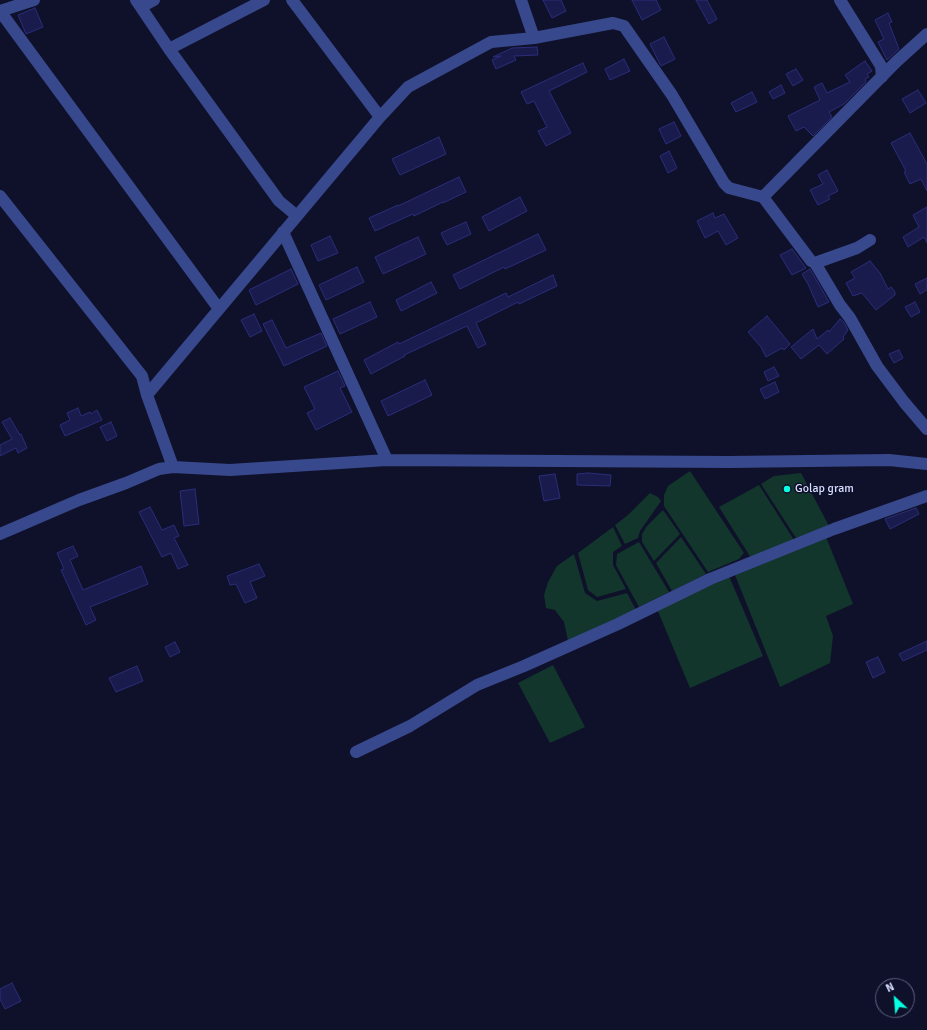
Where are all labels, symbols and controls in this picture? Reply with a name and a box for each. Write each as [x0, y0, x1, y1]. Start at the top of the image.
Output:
place label: Golap gram [795, 482, 854, 496]
marker: Golap gram [782, 484, 792, 494]
north arrow [875, 978, 915, 1018]
text: N [884, 980, 896, 995]

